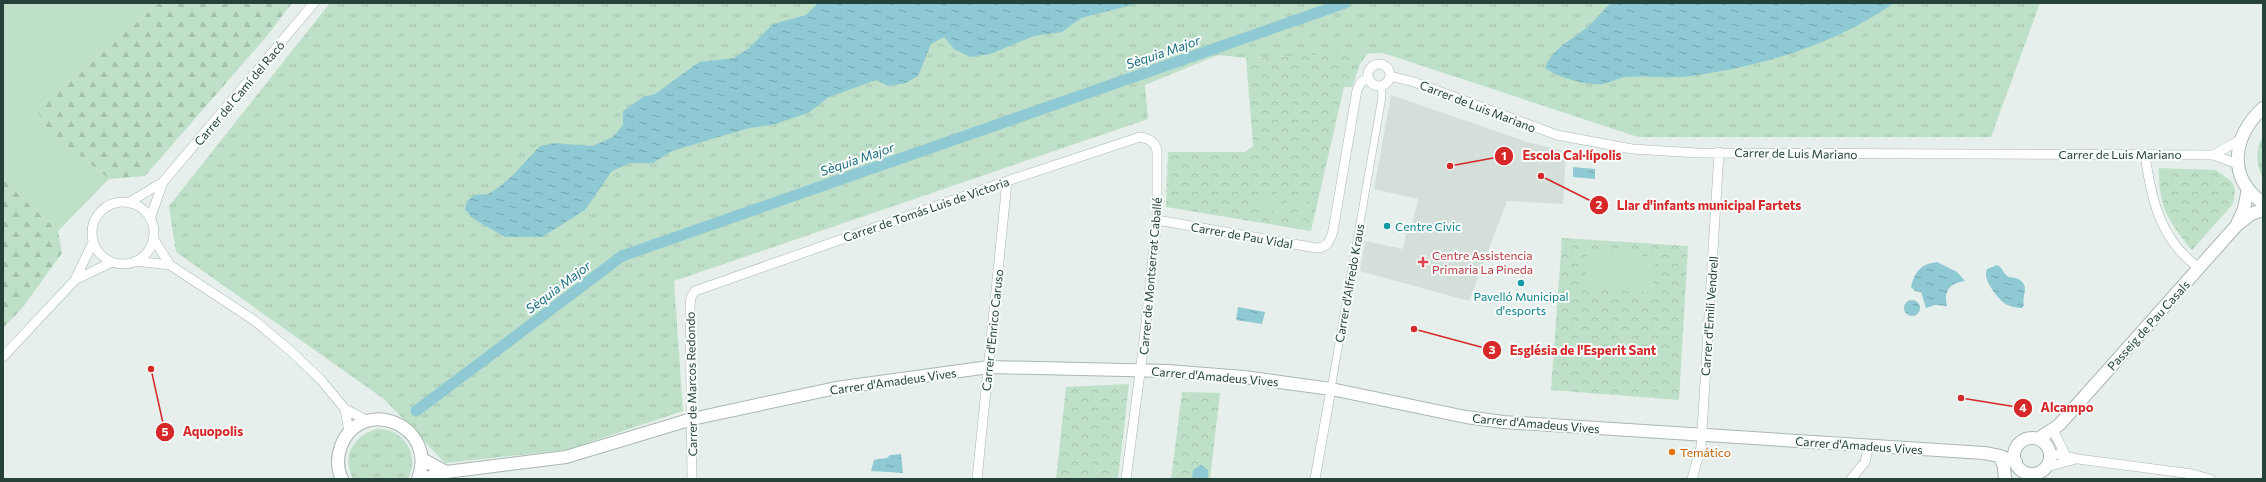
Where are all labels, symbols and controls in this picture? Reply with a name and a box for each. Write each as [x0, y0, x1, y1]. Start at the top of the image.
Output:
water label: Sèquia Major [1124, 32, 1203, 72]
street label: Carrer del Camí del Racó [191, 38, 287, 148]
street label: Carrer de Luis Mariano [1418, 77, 1538, 135]
water label: Sèquia Major [818, 139, 897, 179]
callout: Escola Cal·lípolis [1494, 143, 1629, 168]
street label: Carrer de Luis Mariano [1734, 145, 1858, 161]
text: Escola Cal·lípolis [1522, 147, 1622, 163]
street label: Carrer de Luis Mariano [2058, 147, 2182, 161]
text: 1 [1501, 148, 1507, 162]
street label: Carrer de Tomás Luis de Victoria [841, 174, 1011, 244]
callout: Llar d'infants municipal Fartets [1589, 192, 1810, 217]
street label: Carrer de Montserrat Caballé [1136, 197, 1164, 355]
text: 2 [1596, 197, 1603, 211]
text: Llar d'infants municipal Fartets [1617, 197, 1801, 213]
street label: Carrer de Pau Vidal [1190, 219, 1294, 251]
place label: Centre Civic [1395, 219, 1461, 233]
marker: Centre Civic [1382, 221, 1392, 231]
street label: Carrer d'Alfredo Kraus [1332, 222, 1366, 344]
place label: Centre Assistencia Primaria La Pineda [1432, 248, 1533, 276]
marker: Centre Assistencia Primaria La Pineda [1417, 256, 1429, 268]
street label: Carrer d'Emili Vendrell [1698, 256, 1720, 376]
water label: Sèquia Major [522, 257, 594, 317]
street label: Carrer d'Enrico Caruso [979, 268, 1005, 392]
street label: Passeig de Pau Casals [2104, 277, 2192, 373]
marker: Pavelló Municipal d'esports [1516, 278, 1526, 288]
place label: Pavelló Municipal d'esports [1473, 289, 1569, 317]
street label: Carrer de Marcos Redondo [683, 311, 699, 457]
callout: Església de l'Esperit Sant [1482, 338, 1664, 363]
text: 3 [1489, 342, 1496, 356]
text: Església de l'Esperit Sant [1510, 342, 1657, 358]
street label: Carrer d'Amadeus Vives [1151, 363, 1279, 389]
street label: Carrer d'Amadeus Vives [829, 365, 957, 397]
callout: Alcampo [2013, 395, 2102, 420]
text: Alcampo [2041, 399, 2094, 415]
text: 4 [2019, 400, 2027, 414]
street label: Carrer d'Amadeus Vives [1472, 410, 1600, 436]
callout: Aquopolis [155, 419, 251, 444]
text: Aquopolis [183, 423, 243, 439]
text: 5 [162, 424, 169, 438]
street label: Carrer d'Amadeus Vives [1795, 434, 1923, 456]
place label: Temático [1680, 445, 1731, 459]
marker: Temático [1667, 447, 1677, 457]

